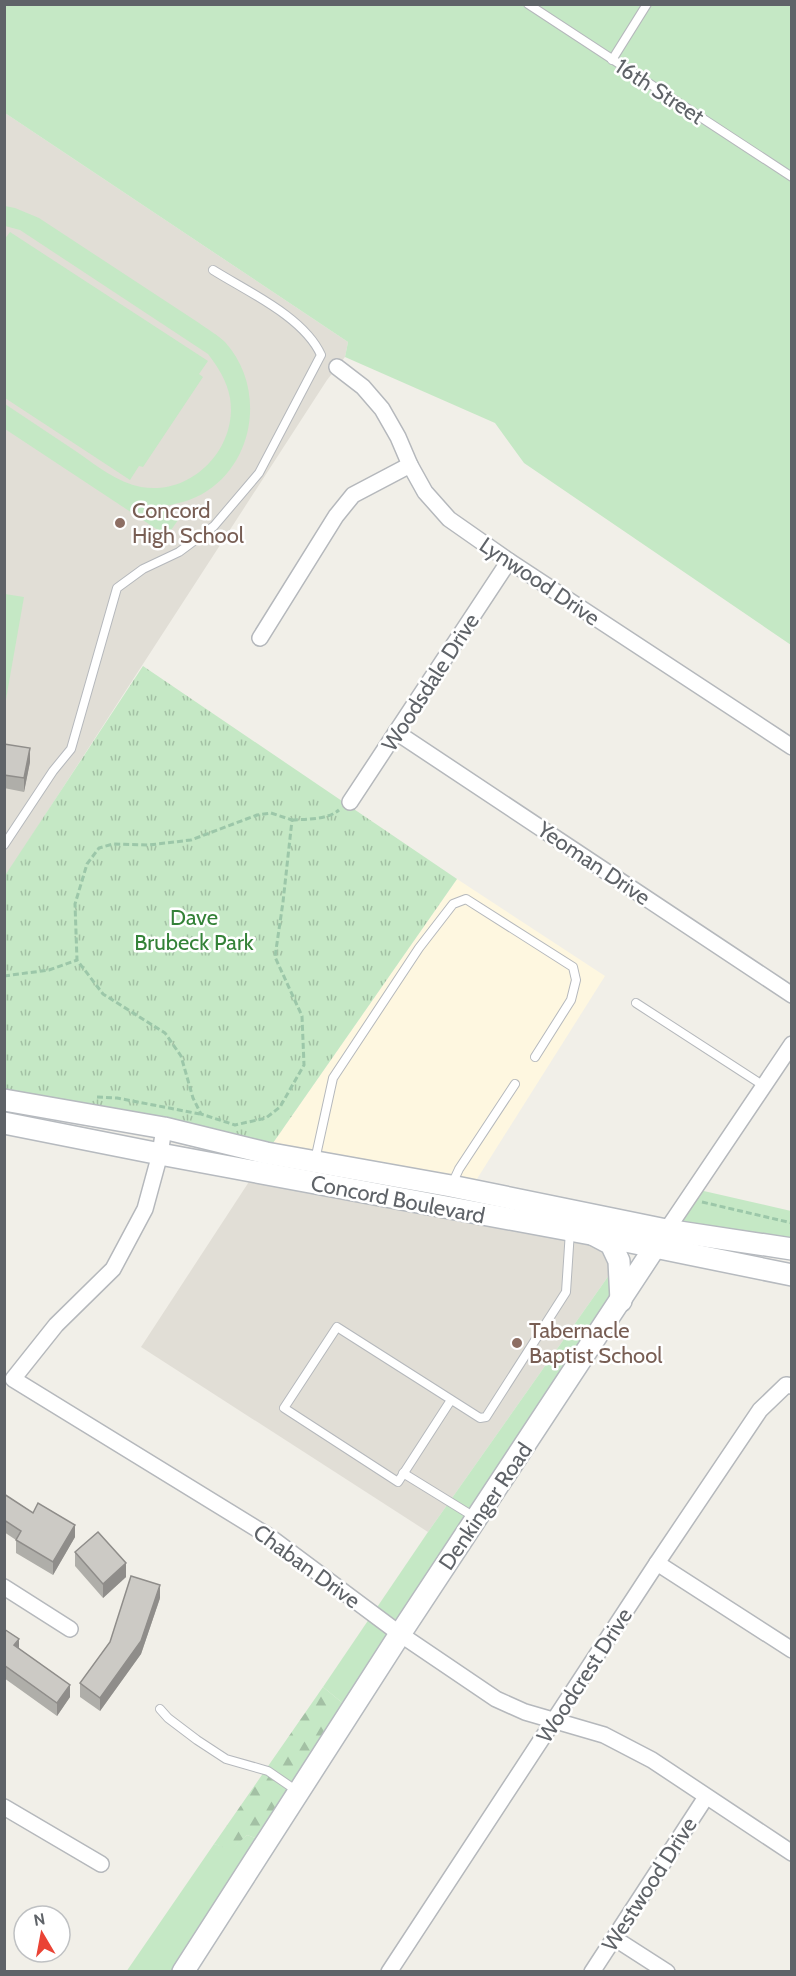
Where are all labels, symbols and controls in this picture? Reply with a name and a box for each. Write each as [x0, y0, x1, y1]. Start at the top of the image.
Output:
street label: 16th Street [610, 53, 710, 130]
place label: Concord High School [132, 497, 245, 549]
marker: Concord High School [113, 516, 127, 530]
street label: Lynwood Drive [474, 531, 605, 632]
street label: Woodsdale Drive [376, 608, 485, 756]
street label: Yeoman Drive [531, 815, 655, 911]
park label: Dave Brubeck Park [134, 904, 254, 956]
street label: Concord Boulevard [309, 1169, 487, 1230]
place label: Tabernacle Baptist School [529, 1317, 663, 1369]
marker: Tabernacle Baptist School [510, 1336, 524, 1350]
street label: Denkinger Road [433, 1437, 538, 1575]
street label: Chaban Drive [248, 1519, 365, 1614]
street label: Woodcrest Drive [531, 1603, 638, 1748]
street label: Westwood Drive [596, 1812, 703, 1956]
north arrow [12, 1904, 72, 1964]
text: N [32, 1909, 47, 1930]

